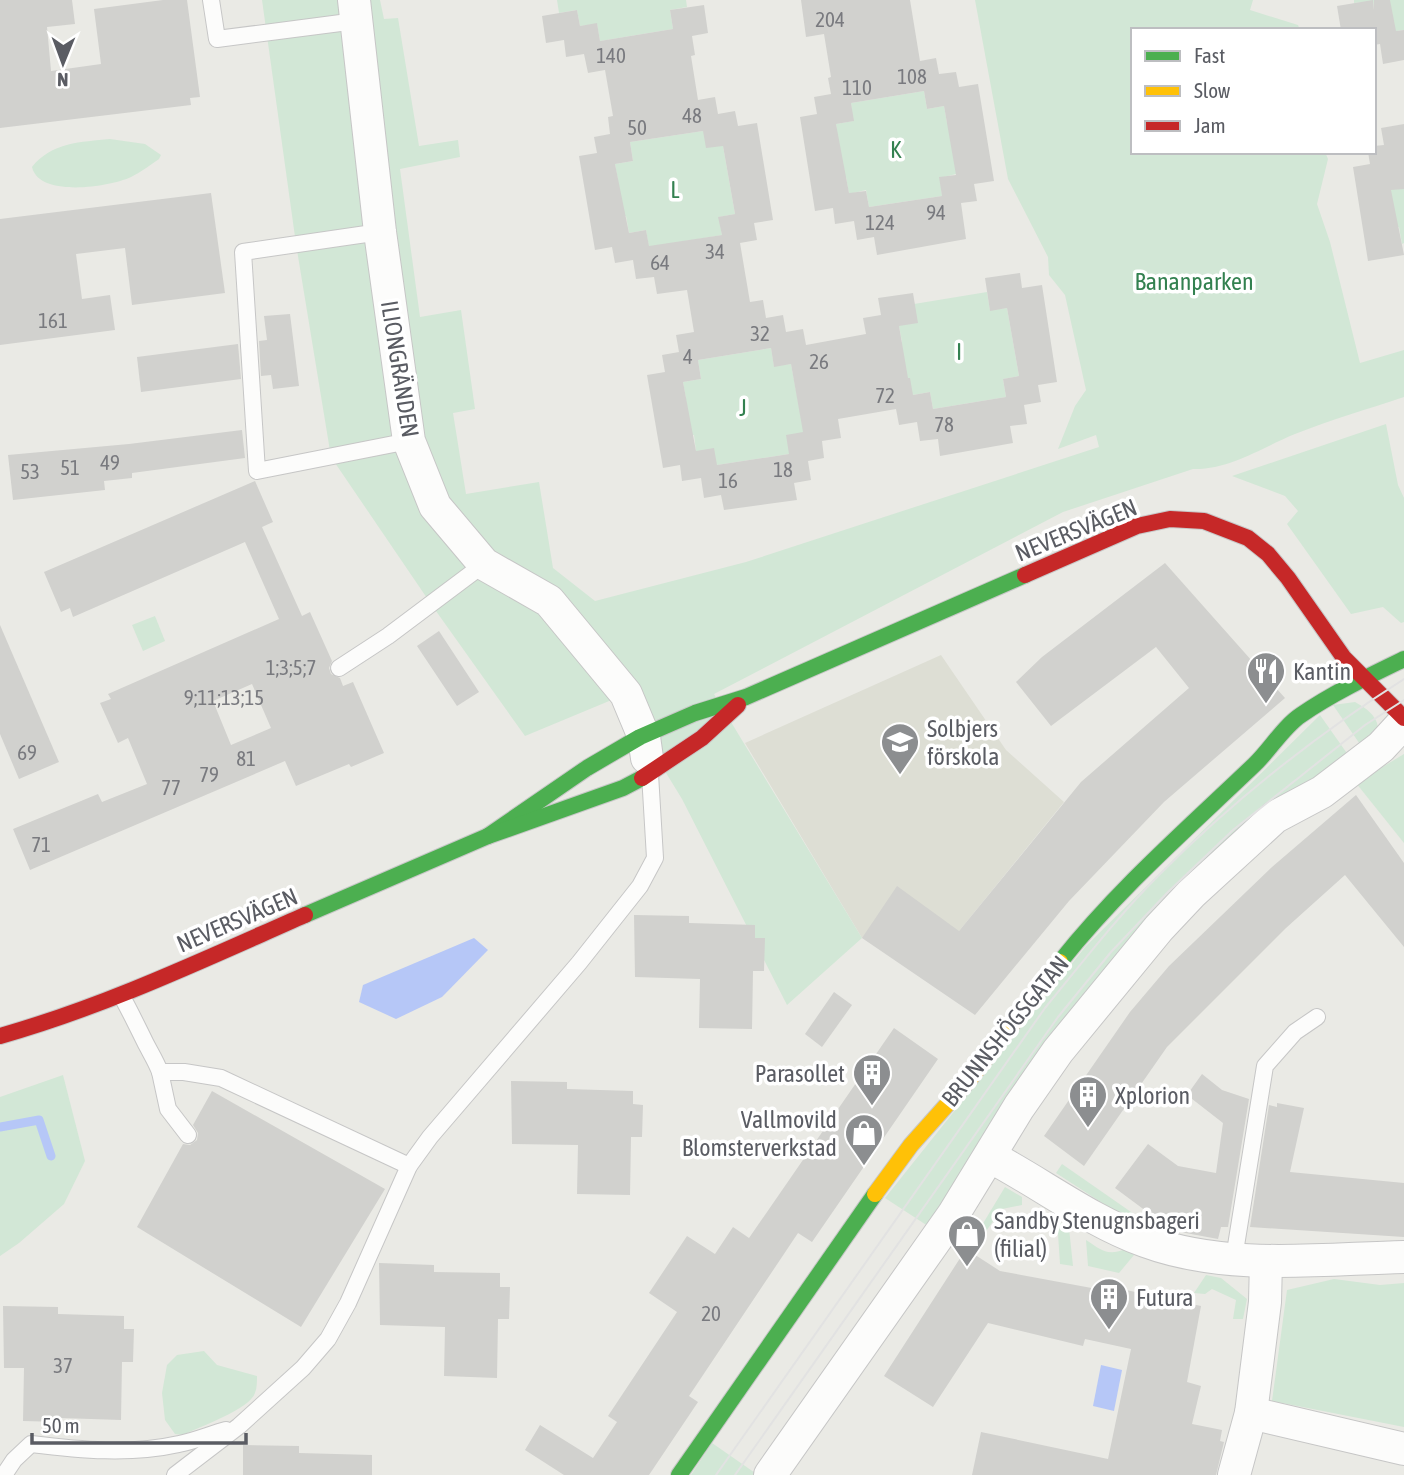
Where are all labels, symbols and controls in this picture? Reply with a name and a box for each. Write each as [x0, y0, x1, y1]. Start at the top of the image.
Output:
house number: 204 [815, 7, 845, 31]
north arrow [28, 28, 98, 98]
legend [1131, 28, 1376, 154]
house number: 140 [596, 43, 626, 67]
text: Fast [1194, 43, 1225, 67]
house number: 108 [897, 64, 927, 88]
text: N [57, 69, 69, 91]
house number: 110 [842, 75, 872, 99]
text: Slow [1194, 78, 1231, 102]
house number: 48 [682, 103, 702, 127]
text: Jam [1194, 113, 1226, 137]
house number: 50 [627, 115, 647, 139]
park label: K [890, 136, 902, 163]
park label: L [670, 176, 680, 203]
house number: 94 [926, 200, 946, 224]
house number: 124 [865, 210, 895, 234]
house number: 34 [705, 239, 725, 263]
house number: 64 [650, 250, 670, 274]
park label: Bananparken [1134, 268, 1254, 295]
street label: ILIONGRÄNDEN [376, 299, 424, 439]
house number: 161 [38, 308, 68, 332]
house number: 32 [750, 321, 770, 345]
park label: I [956, 338, 962, 365]
house number: 4 [683, 344, 693, 368]
house number: 26 [809, 349, 829, 373]
house number: 72 [875, 383, 895, 407]
park label: J [739, 394, 747, 421]
house number: 78 [934, 412, 954, 436]
house number: 49 [100, 450, 120, 474]
house number: 51 [60, 455, 80, 479]
house number: 18 [773, 457, 793, 481]
house number: 53 [20, 459, 40, 483]
house number: 16 [718, 468, 738, 492]
street label: NEVERSVÄGEN [1011, 493, 1141, 567]
restaurant icon: Kantin [1245, 650, 1287, 705]
house number: 1;3;5;7 [266, 655, 316, 679]
place label: Kantin [1293, 658, 1351, 685]
house number: 9;11;13;15 [184, 685, 264, 709]
place label: Solbjers förskola [927, 715, 999, 770]
school or university icon: Solbjers förskola [879, 721, 921, 776]
house number: 69 [17, 740, 37, 764]
house number: 81 [236, 746, 256, 770]
house number: 79 [199, 762, 219, 786]
house number: 77 [161, 775, 181, 799]
house number: 71 [31, 832, 51, 856]
street label: NEVERSVÄGEN [173, 882, 301, 958]
street label: BRUNNSHÖGSGATAN [936, 950, 1074, 1112]
building icon: Parasollet [851, 1052, 893, 1107]
place label: Parasollet [755, 1060, 845, 1087]
building icon: Xplorion [1067, 1074, 1109, 1129]
place label: Xplorion [1115, 1082, 1190, 1109]
place label: Vallmovild Blomsterverkstad [682, 1106, 837, 1161]
shop icon: Vallmovild Blomsterverkstad [843, 1112, 885, 1167]
place label: Sandby Stenugnsbageri (filial) [994, 1207, 1200, 1262]
shop icon: Sandby Stenugnsbageri (filial) [946, 1213, 988, 1268]
building icon: Futura [1088, 1276, 1130, 1331]
place label: Futura [1136, 1284, 1193, 1311]
house number: 20 [701, 1301, 721, 1325]
house number: 37 [53, 1353, 73, 1377]
scale bar [32, 1402, 245, 1446]
text: 50 m [42, 1413, 80, 1437]

